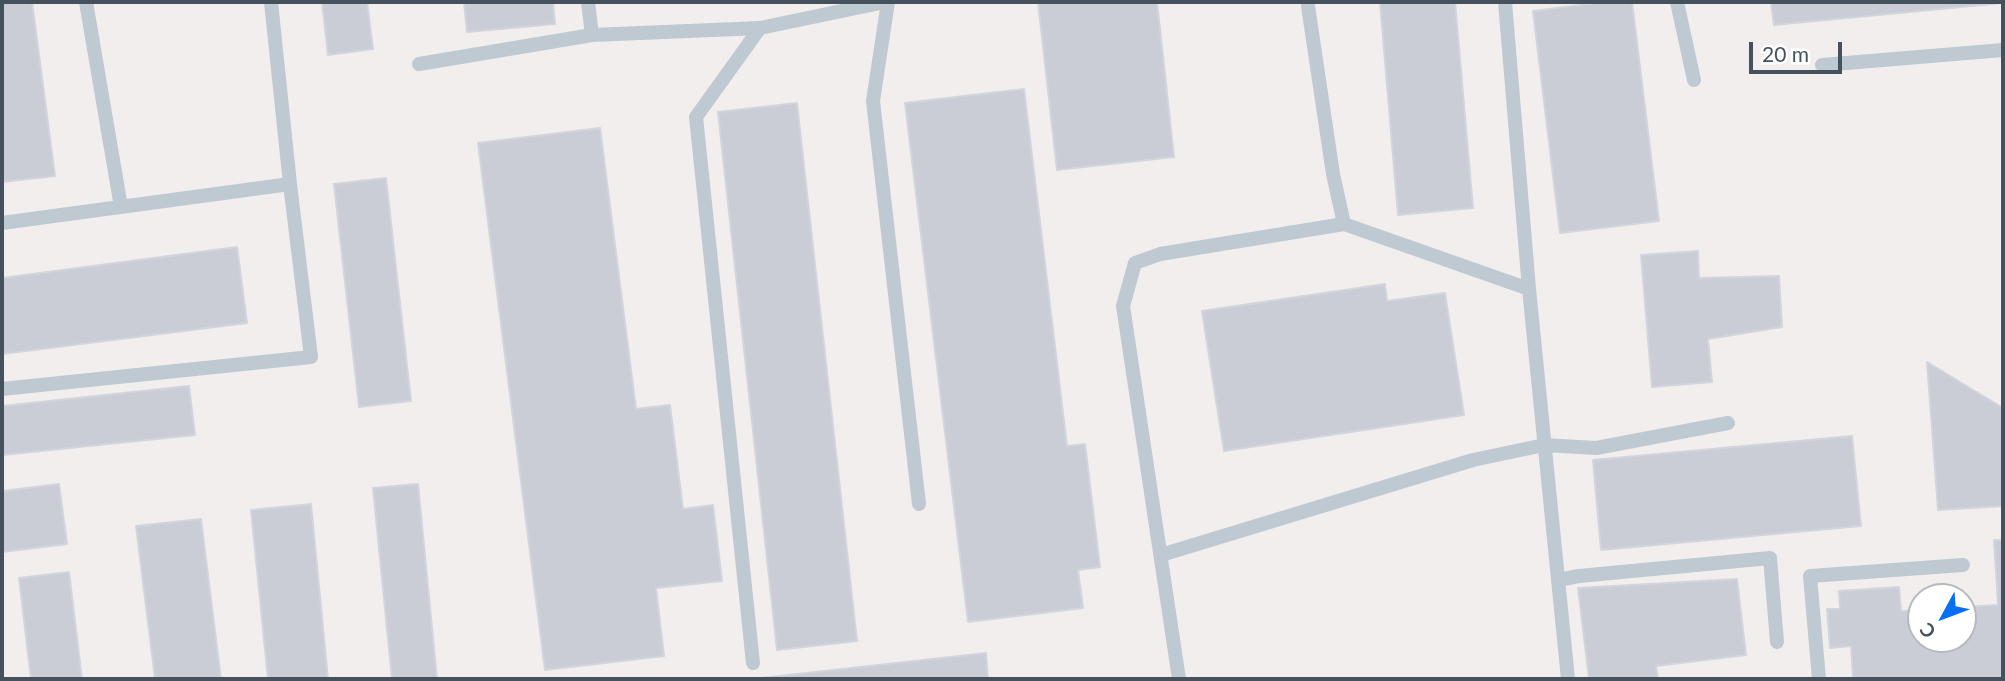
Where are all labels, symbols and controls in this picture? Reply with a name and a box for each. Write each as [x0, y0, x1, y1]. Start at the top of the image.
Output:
scale bar [1753, 28, 1846, 72]
text: 20 m [1762, 41, 1809, 66]
north arrow [1907, 583, 1977, 653]
text: С [1914, 619, 1940, 643]

